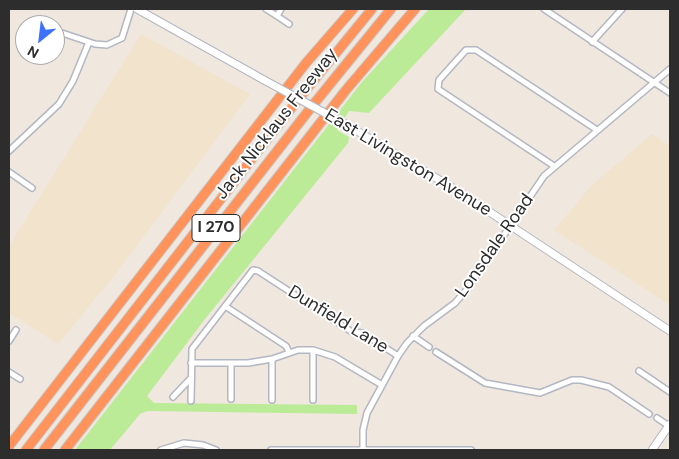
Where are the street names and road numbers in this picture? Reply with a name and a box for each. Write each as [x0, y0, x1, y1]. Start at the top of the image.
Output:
street label: Jack Nicklaus Freeway [211, 44, 343, 204]
street label: East Livingston Avenue [321, 105, 495, 221]
street label: Lonsdale Road [451, 190, 539, 302]
road number: I 270 [192, 214, 240, 242]
street label: Dunfield Lane [284, 282, 392, 358]

